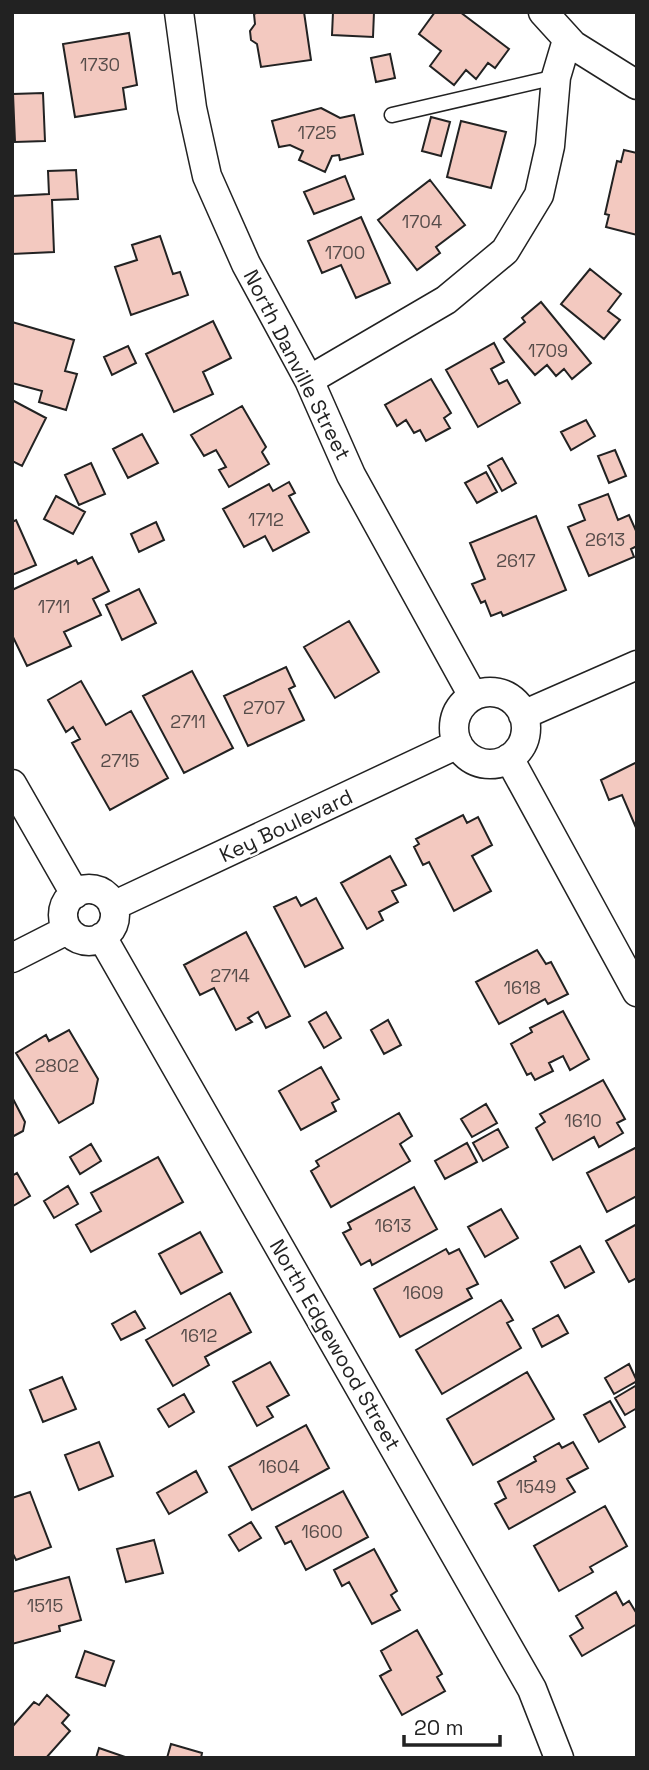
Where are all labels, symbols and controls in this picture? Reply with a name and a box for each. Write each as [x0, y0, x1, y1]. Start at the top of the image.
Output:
house number: 1730 [80, 53, 120, 76]
house number: 1725 [297, 121, 337, 144]
house number: 1704 [402, 210, 442, 233]
house number: 1700 [325, 241, 365, 264]
street label: North Danville Street [238, 265, 357, 464]
house number: 1709 [528, 339, 568, 362]
house number: 1712 [248, 508, 284, 531]
house number: 2613 [585, 528, 625, 551]
house number: 2617 [496, 549, 536, 572]
house number: 1711 [38, 595, 70, 618]
house number: 2707 [243, 696, 285, 719]
house number: 2711 [170, 710, 206, 733]
house number: 2715 [101, 749, 140, 772]
street label: Key Boulevard [215, 783, 357, 868]
house number: 2714 [210, 964, 250, 987]
house number: 1618 [503, 976, 541, 999]
house number: 2802 [35, 1054, 79, 1077]
house number: 1610 [564, 1109, 602, 1132]
house number: 1613 [375, 1214, 411, 1237]
street label: North Edgewood Street [264, 1234, 407, 1455]
house number: 1609 [402, 1281, 444, 1304]
house number: 1612 [181, 1324, 217, 1347]
house number: 1604 [258, 1455, 300, 1478]
house number: 1549 [516, 1475, 556, 1498]
house number: 1600 [301, 1520, 343, 1543]
house number: 1515 [27, 1594, 63, 1617]
scale bar [404, 1704, 500, 1748]
text: 20 m [414, 1714, 464, 1741]

